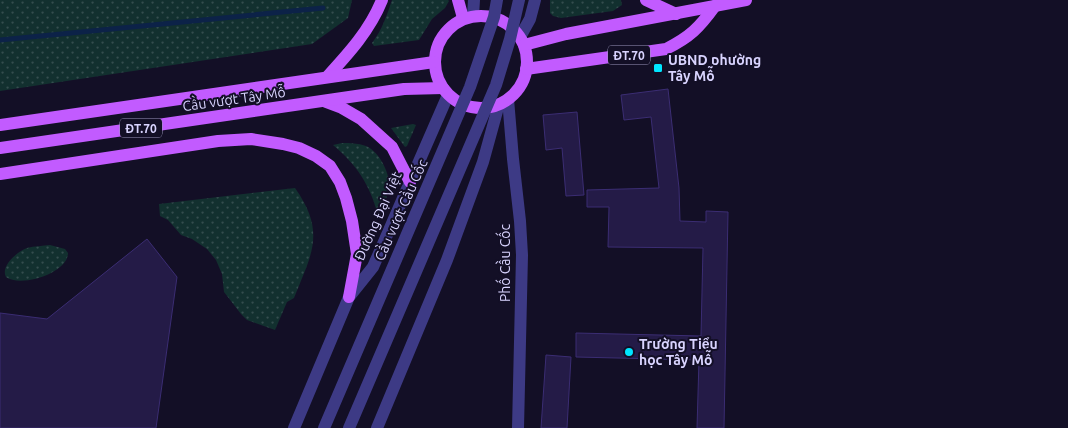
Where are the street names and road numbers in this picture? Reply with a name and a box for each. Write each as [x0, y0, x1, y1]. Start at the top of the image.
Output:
road number: ĐT.70 [608, 46, 650, 64]
street label: Cầu vượt Tây Mỗ [181, 81, 286, 114]
road number: ĐT.70 [120, 119, 162, 138]
street label: Cầu vượt Cầu Cốc [369, 155, 431, 263]
street label: Đường Đại Việt [351, 169, 405, 263]
street label: Phố Cầu Cốc [495, 224, 513, 302]

